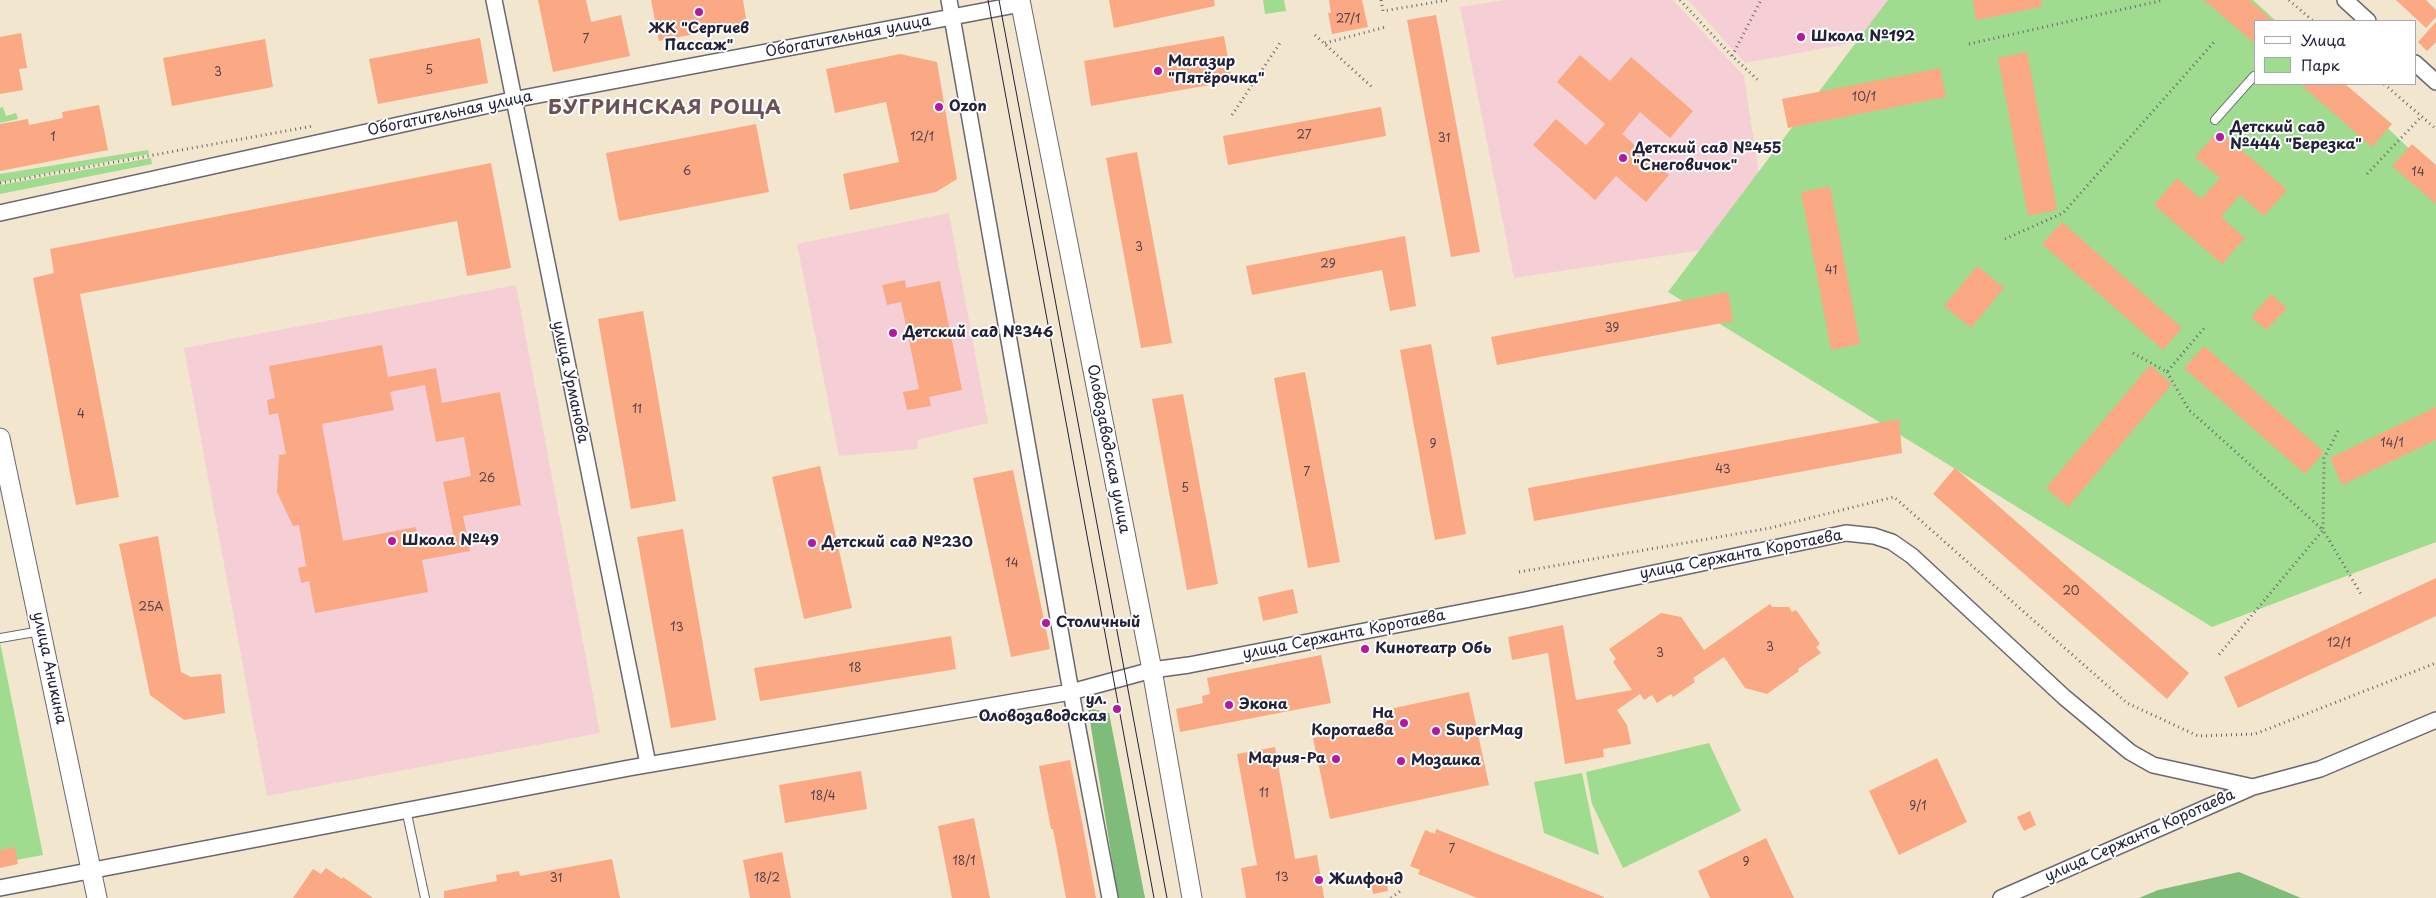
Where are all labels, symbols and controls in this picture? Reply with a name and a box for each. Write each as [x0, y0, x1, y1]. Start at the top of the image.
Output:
marker: ЖК "Сергиев Пассаж" [693, 6, 705, 18]
street label: Обогатительная улица [764, 12, 932, 62]
house number: 27/1 [1336, 13, 1360, 27]
place label: ЖК "Сергиев Пассаж" [649, 20, 749, 55]
legend [2254, 20, 2416, 85]
place label: Школа №192 [1811, 28, 1915, 46]
text: Улица [2301, 28, 2346, 51]
marker: Школа №192 [1795, 31, 1807, 43]
house number: 7 [583, 33, 589, 47]
place label: Магазир "Пятёрочка" [1168, 53, 1265, 88]
text: Парк [2301, 53, 2340, 76]
house number: 5 [425, 64, 433, 78]
marker: Магазир "Пятёрочка" [1152, 65, 1164, 77]
house number: 3 [214, 66, 222, 80]
street label: Обогатительная улица [366, 88, 534, 140]
house number: 10/1 [1852, 91, 1876, 105]
district label: БУГРИНСКАЯ РОЩА [547, 96, 783, 120]
place label: Ozon [949, 98, 987, 116]
marker: Ozon [933, 101, 945, 113]
place label: Детский сад №444 "Березка" [2230, 119, 2362, 154]
house number: 27 [1297, 129, 1311, 143]
house number: 1 [50, 131, 56, 145]
house number: 12/1 [910, 131, 934, 145]
marker: Детский сад №444 "Березка" [2214, 131, 2226, 143]
house number: 31 [1438, 132, 1450, 146]
place label: Детский сад №455 "Снеговичок" [1633, 140, 1782, 175]
marker: Детский сад №455 "Снеговичок" [1617, 152, 1629, 164]
house number: 6 [683, 165, 691, 179]
house number: 14 [2411, 166, 2425, 180]
house number: 3 [1135, 241, 1143, 255]
house number: 29 [1320, 258, 1336, 272]
house number: 41 [1825, 264, 1837, 278]
street label: улица Урманова [548, 319, 592, 445]
house number: 39 [1605, 322, 1619, 336]
place label: Детский сад №346 [903, 324, 1053, 342]
marker: Детский сад №346 [887, 327, 899, 339]
street label: Оловозаводская улица [1083, 363, 1133, 535]
house number: 11 [632, 403, 642, 417]
house number: 4 [77, 408, 85, 422]
house number: 14/1 [2380, 437, 2404, 451]
house number: 9 [1429, 438, 1437, 452]
house number: 43 [1715, 463, 1731, 477]
house number: 7 [1304, 466, 1310, 480]
house number: 26 [479, 472, 495, 486]
house number: 5 [1181, 482, 1189, 496]
street label: улица Сержанта Коротаева [1638, 527, 1844, 583]
place label: Школа №49 [402, 532, 499, 550]
place label: Детский сад №230 [822, 534, 973, 552]
marker: Школа №49 [386, 535, 398, 547]
marker: Детский сад №230 [806, 537, 818, 549]
house number: 14 [1005, 557, 1019, 571]
house number: 20 [2062, 585, 2080, 599]
house number: 25А [138, 601, 164, 615]
street label: улица Сержанта Коротаева [1241, 607, 1447, 663]
street label: улица Аникина [28, 610, 70, 726]
place label: Столичный [1056, 614, 1140, 632]
marker: Столичный [1040, 617, 1052, 629]
house number: 13 [670, 621, 684, 635]
house number: 12/1 [2327, 637, 2351, 651]
place label: Кинотеатр Обь [1375, 640, 1491, 658]
house number: 3 [1766, 641, 1774, 655]
marker: Кинотеатр Обь [1359, 643, 1371, 655]
house number: 3 [1656, 647, 1664, 661]
house number: 18 [849, 662, 861, 676]
place label: ул. Оловозаводская [979, 691, 1107, 726]
place label: Экона [1239, 696, 1288, 714]
marker: Экона [1223, 699, 1235, 711]
marker: ул. Оловозаводская [1111, 703, 1123, 715]
place label: На Коротаева [1311, 705, 1394, 740]
marker: На Коротаева [1398, 717, 1410, 729]
place label: SuperMag [1446, 722, 1523, 740]
marker: SuperMag [1430, 725, 1442, 737]
place label: Мария-Ра [1248, 750, 1326, 768]
place label: Мозаика [1411, 752, 1481, 770]
marker: Мария-Ра [1330, 753, 1342, 765]
marker: Мозаика [1395, 755, 1407, 767]
street label: улица Сержанта Коротаева [2042, 786, 2238, 886]
house number: 11 [1259, 787, 1269, 801]
house number: 18/4 [810, 790, 836, 804]
house number: 9/1 [1909, 800, 1927, 814]
house number: 7 [1449, 843, 1455, 857]
house number: 18/1 [952, 855, 976, 869]
house number: 9 [1742, 856, 1750, 870]
house number: 13 [1275, 871, 1289, 885]
place label: Жилфонд [1329, 871, 1403, 889]
house number: 31 [550, 872, 562, 886]
house number: 18/2 [754, 872, 780, 886]
marker: Жилфонд [1313, 874, 1325, 886]

